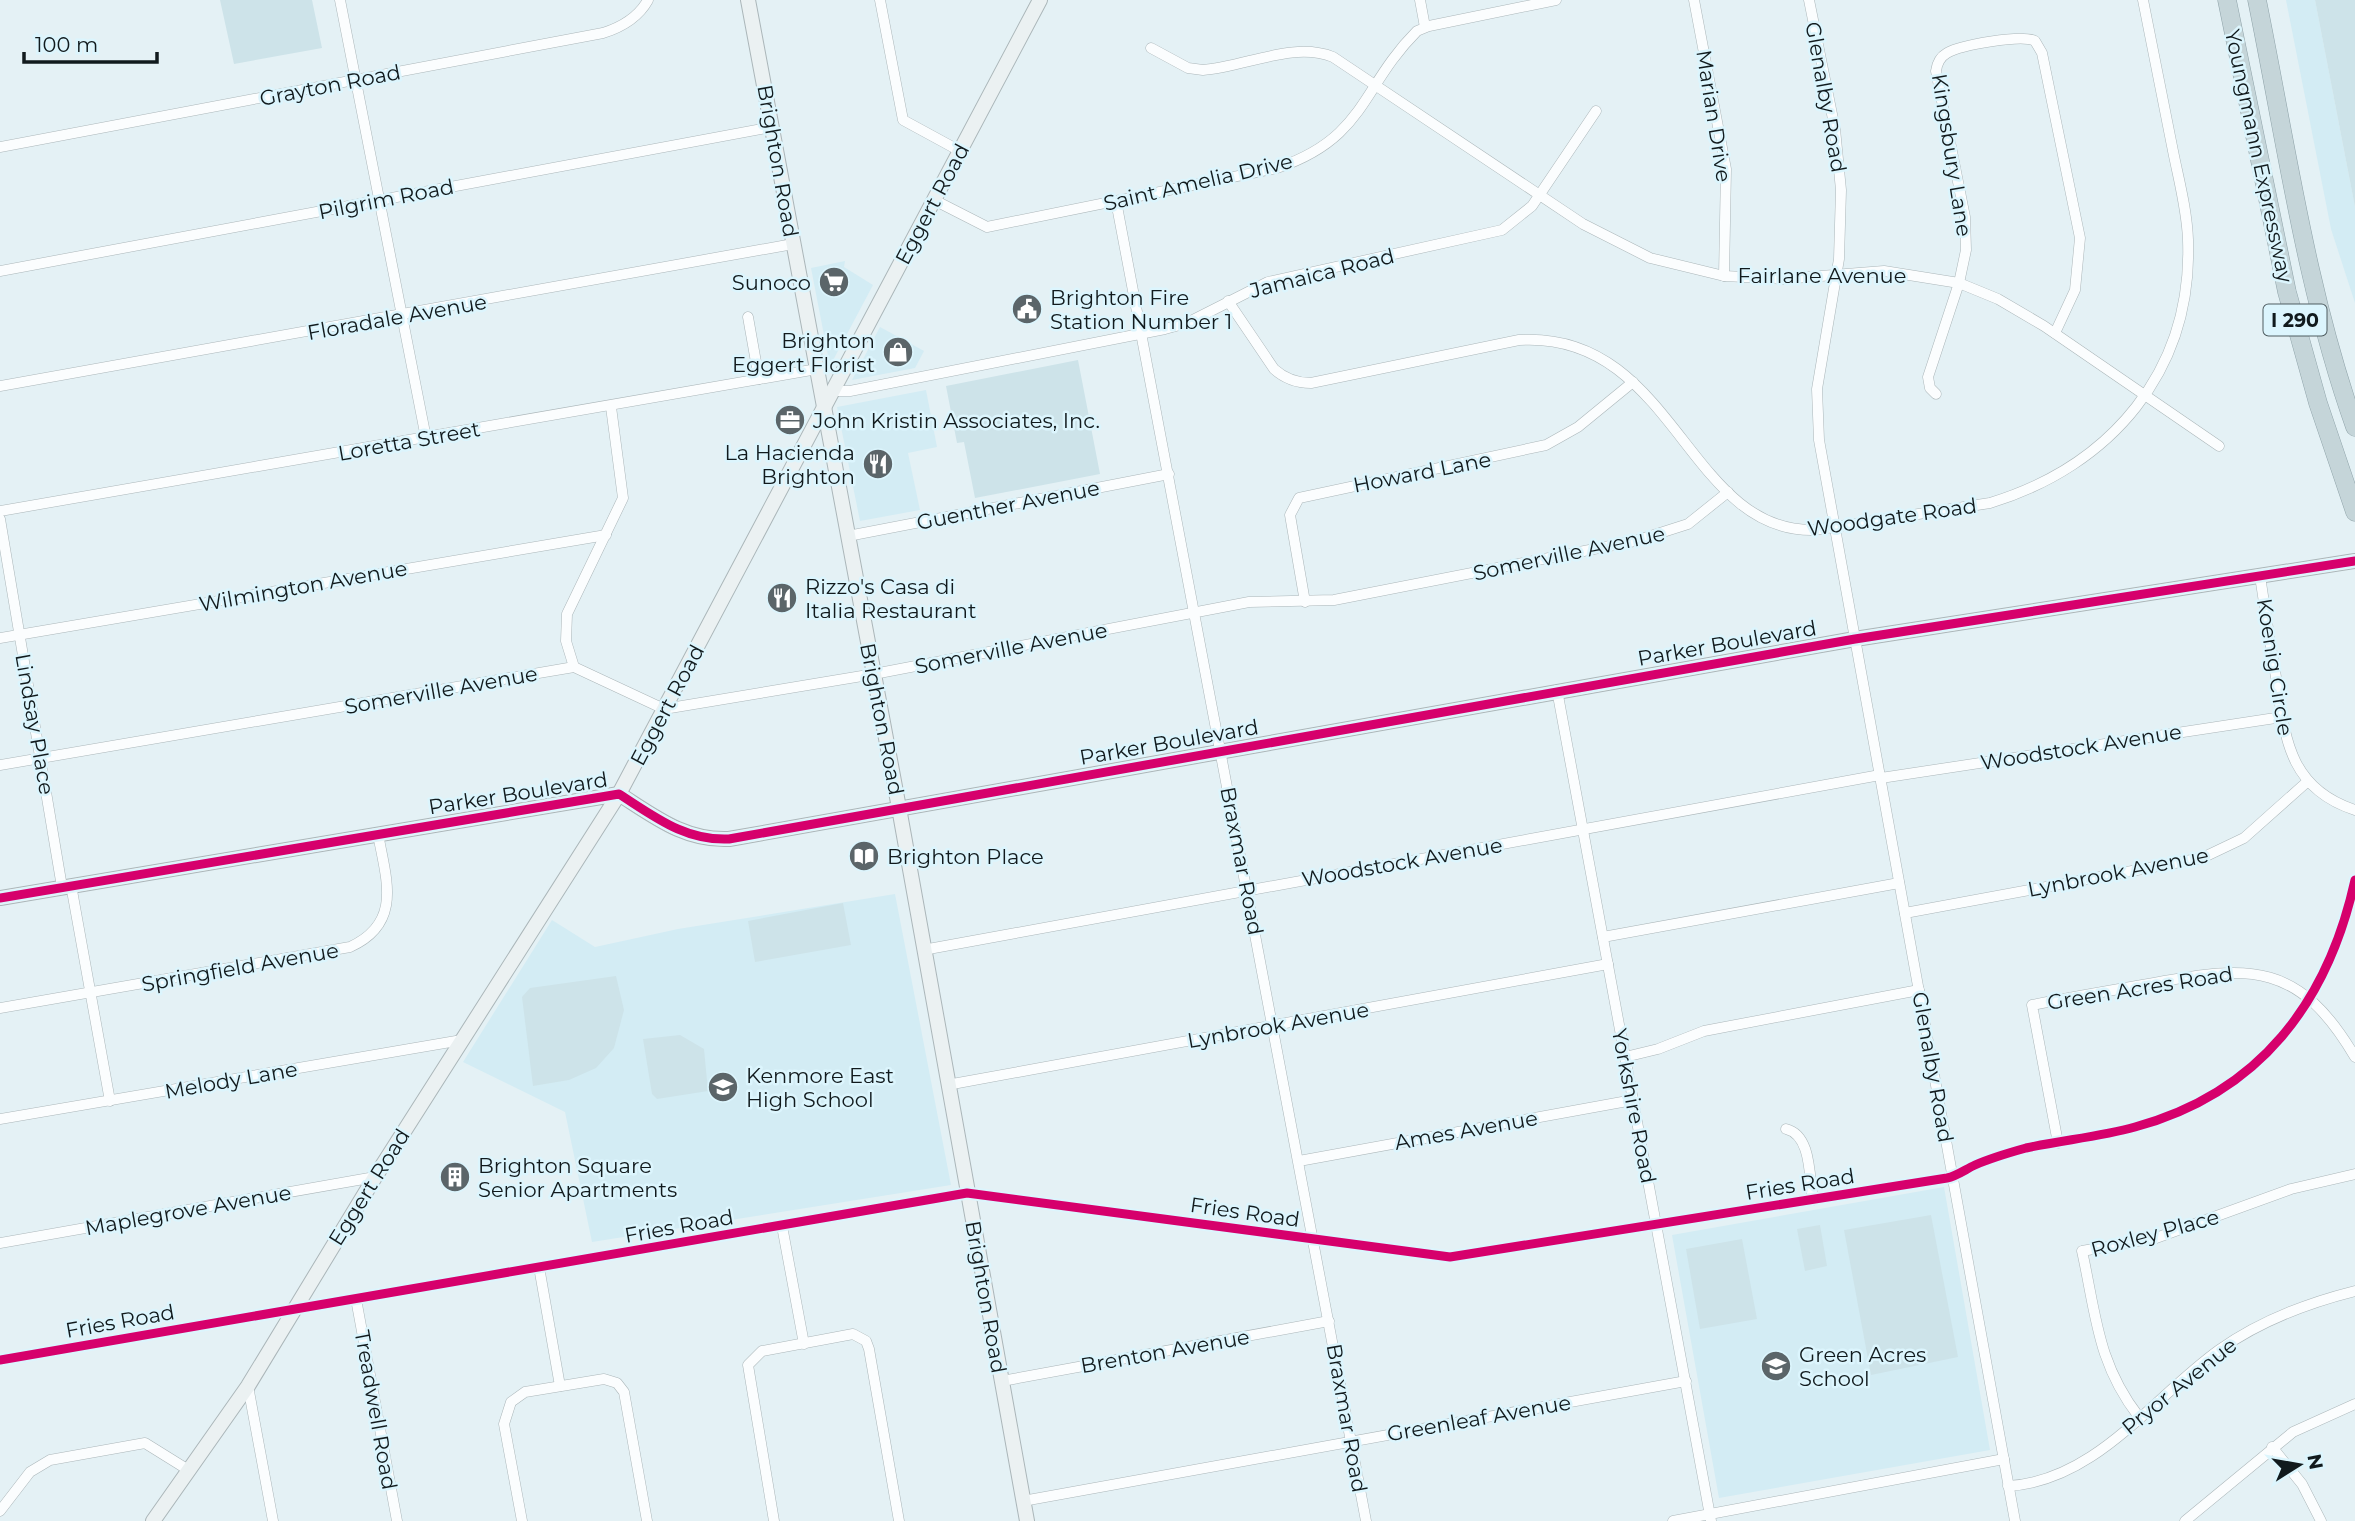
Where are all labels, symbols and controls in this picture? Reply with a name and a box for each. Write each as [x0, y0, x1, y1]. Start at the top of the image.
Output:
street label: Glenalby Road [1800, 20, 1852, 174]
scale bar [24, 21, 158, 65]
street label: Youngmann Expressway [2220, 27, 2298, 285]
text: 100 m [35, 32, 98, 57]
street label: Marian Drive [1691, 48, 1737, 184]
street label: Grayton Road [257, 59, 403, 111]
street label: Kingsbury Lane [1927, 72, 1977, 238]
street label: Brighton Road [752, 83, 804, 239]
street label: Eggert Road [890, 139, 974, 269]
street label: Saint Amelia Drive [1101, 148, 1295, 216]
street label: Pilgrim Road [316, 174, 456, 224]
street label: Jamaica Road [1246, 243, 1397, 303]
street label: Fairlane Avenue [1738, 263, 1906, 288]
supermarket icon: Sunoco [817, 265, 851, 299]
place label: Sunoco [732, 270, 811, 295]
place label: Brighton Fire Station Number 1 [1050, 285, 1232, 334]
street label: Floradale Avenue [305, 289, 489, 345]
public building icon: Brighton Fire Station Number 1 [1010, 292, 1044, 326]
road number: I 290 [2264, 304, 2326, 336]
place label: Brighton Eggert Florist [732, 328, 875, 377]
shop icon: Brighton Eggert Florist [881, 335, 915, 369]
office icon: John Kristin Associates, Inc. [773, 403, 807, 437]
place label: John Kristin Associates, Inc. [812, 408, 1100, 433]
street label: Loretta Street [336, 416, 482, 466]
place label: La Hacienda Brighton [724, 440, 855, 489]
street label: Howard Lane [1351, 446, 1493, 498]
restaurant icon: La Hacienda Brighton [861, 447, 895, 481]
street label: Guenther Avenue [914, 475, 1102, 535]
street label: Woodgate Road [1806, 493, 1978, 541]
street label: Somerville Avenue [1471, 520, 1667, 586]
street label: Wilmington Avenue [197, 555, 409, 617]
place label: Rizzo's Casa di Italia Restaurant [805, 574, 976, 623]
restaurant icon: Rizzo's Casa di Italia Restaurant [765, 581, 799, 615]
street label: Koenig Circle [2252, 597, 2298, 737]
street label: Parker Boulevard [1636, 615, 1818, 671]
street label: Somerville Avenue [913, 617, 1109, 679]
street label: Eggert Road [625, 640, 709, 770]
street label: Brighton Road [855, 641, 909, 797]
street label: Lindsay Place [10, 651, 60, 797]
street label: Somerville Avenue [343, 661, 539, 719]
street label: Parker Boulevard [1078, 714, 1260, 770]
street label: Woodstock Avenue [1979, 719, 2183, 775]
street label: Parker Boulevard [427, 766, 609, 820]
street label: Braxmar Road [1215, 785, 1269, 937]
street label: Woodstock Avenue [1300, 832, 1504, 892]
library icon: Brighton Place [847, 839, 881, 873]
street label: Lynbrook Avenue [2025, 842, 2211, 902]
place label: Brighton Place [887, 844, 1044, 869]
street label: Springfield Avenue [139, 937, 341, 997]
street label: Green Acres Road [2045, 961, 2235, 1015]
street label: Glenalby Road [1907, 990, 1959, 1144]
street label: Lynbrook Avenue [1185, 997, 1371, 1053]
street label: Yorkshire Road [1607, 1027, 1661, 1185]
street label: Melody Lane [163, 1056, 299, 1104]
place label: Kenmore East High School [746, 1063, 894, 1112]
school or university icon: Kenmore East High School [706, 1070, 740, 1104]
street label: Ames Avenue [1392, 1105, 1540, 1155]
street label: Eggert Road [323, 1124, 415, 1250]
place label: Brighton Square Senior Apartments [478, 1153, 677, 1202]
building icon: Brighton Square Senior Apartments [438, 1160, 472, 1194]
street label: Fries Road [1744, 1163, 1856, 1205]
street label: Maplegrove Avenue [83, 1180, 293, 1240]
street label: Fries Road [1189, 1192, 1301, 1232]
street label: Fries Road [622, 1204, 736, 1248]
street label: Roxley Place [2088, 1204, 2222, 1262]
street label: Brighton Road [960, 1219, 1012, 1375]
street label: Fries Road [63, 1299, 177, 1343]
street label: Brenton Avenue [1079, 1324, 1251, 1378]
street label: Treadwell Road [350, 1328, 402, 1492]
street label: Pryor Avenue [2117, 1332, 2241, 1440]
street label: Braxmar Road [1322, 1342, 1372, 1494]
place label: Green Acres School [1799, 1342, 1926, 1391]
school or university icon: Green Acres School [1759, 1349, 1793, 1383]
street label: Greenleaf Avenue [1385, 1390, 1573, 1446]
north arrow [2264, 1430, 2334, 1500]
text: N [2302, 1452, 2328, 1472]

